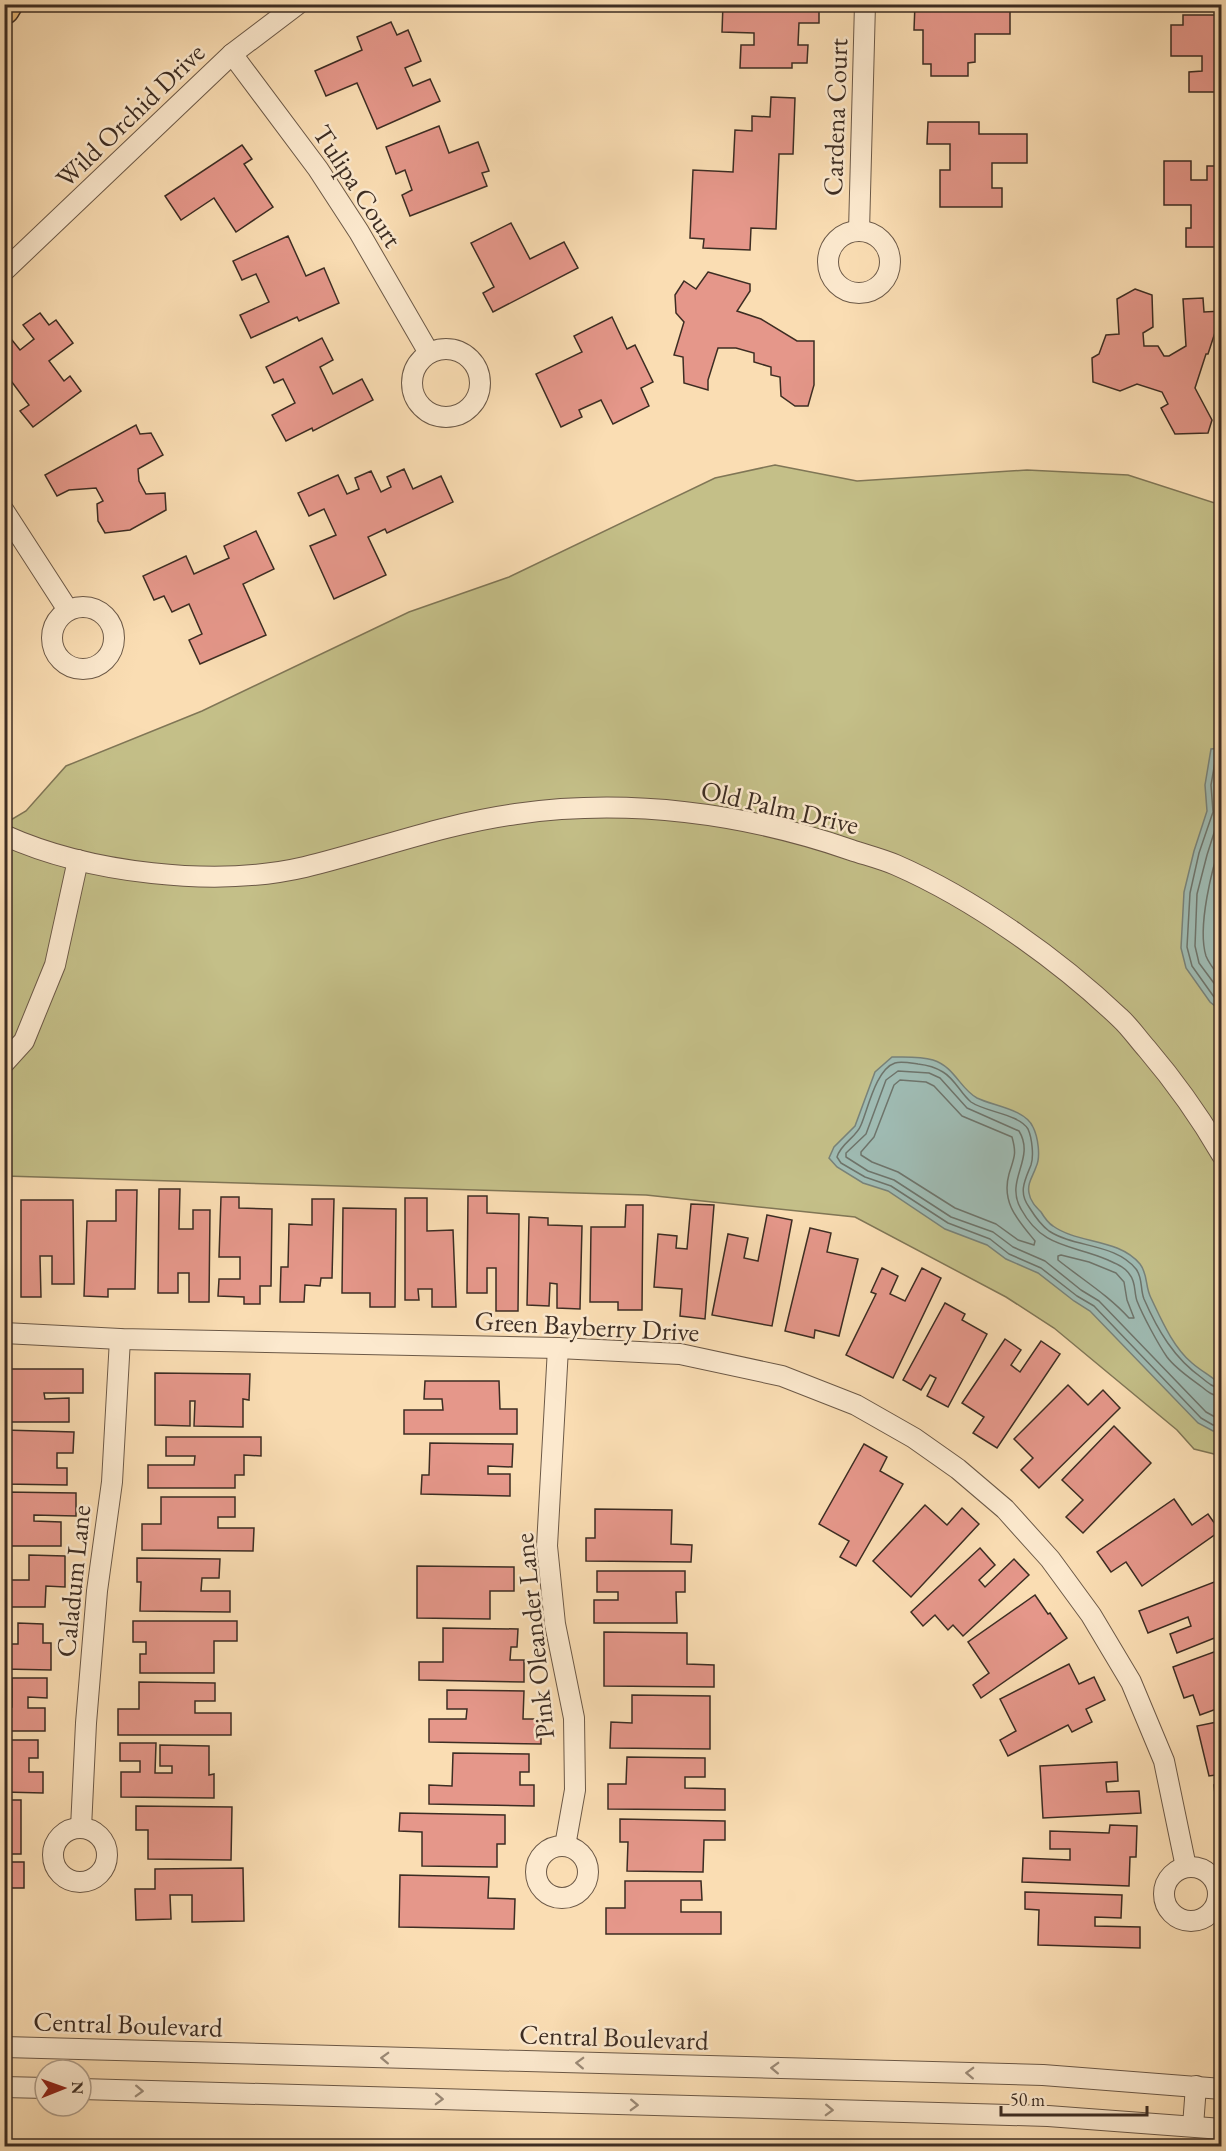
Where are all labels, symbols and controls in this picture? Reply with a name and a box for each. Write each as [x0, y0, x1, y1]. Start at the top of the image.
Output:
street label: Wild Orchid Drive [48, 35, 212, 195]
street label: Cardena Court [815, 37, 855, 196]
street label: Tulipa Court [305, 118, 411, 254]
street label: Old Palm Drive [698, 772, 862, 842]
street label: Green Bayberry Drive [474, 1303, 700, 1349]
street label: Caladum Lane [48, 1503, 98, 1659]
street label: Pink Oleander Lane [506, 1532, 562, 1740]
street label: Central Boulevard [33, 2003, 224, 2045]
street label: Central Boulevard [519, 2016, 710, 2058]
one-way arrow [381, 2051, 390, 2064]
one-way arrow [576, 2057, 585, 2069]
north arrow [33, 2058, 93, 2118]
one-way arrow [771, 2062, 780, 2074]
one-way arrow [965, 2067, 974, 2080]
scale bar [1001, 2079, 1146, 2117]
text: N [67, 2081, 88, 2094]
one-way arrow [135, 2085, 144, 2097]
text: 50 m [1010, 2088, 1045, 2111]
one-way arrow [435, 2093, 444, 2106]
one-way arrow [630, 2098, 639, 2111]
one-way arrow [825, 2104, 834, 2116]

